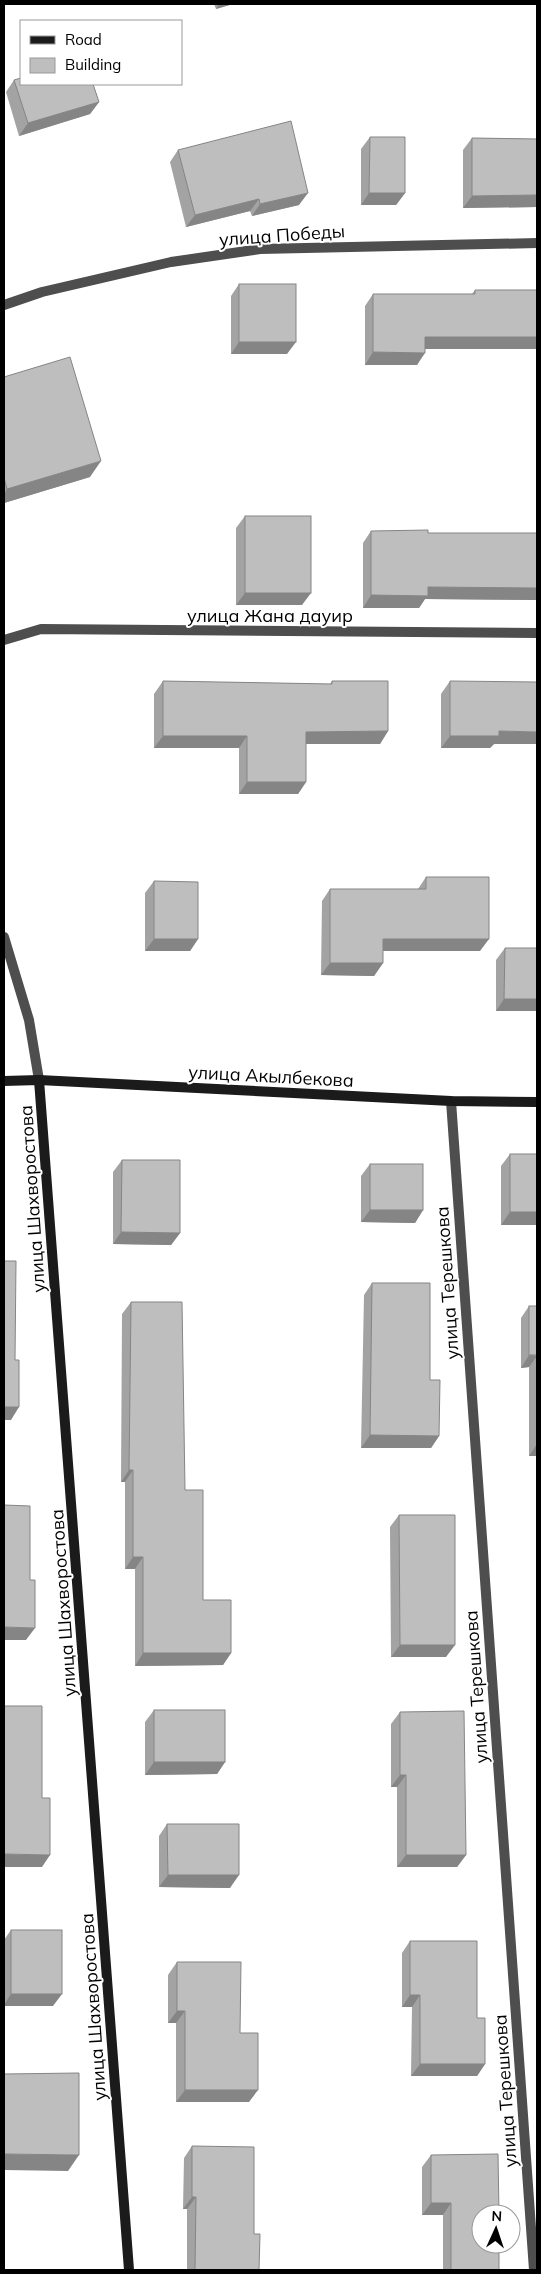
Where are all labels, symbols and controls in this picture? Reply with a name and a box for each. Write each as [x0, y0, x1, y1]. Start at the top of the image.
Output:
legend [20, 20, 182, 85]
text: Road [65, 30, 102, 49]
text: Building [65, 55, 121, 74]
street label: улица Победы [218, 219, 346, 251]
street label: улица Жана дауир [187, 604, 353, 627]
street label: улица Акылбекова [188, 1060, 354, 1092]
street label: улица Шахворостова [14, 1104, 50, 1294]
street label: улица Терешкова [430, 1206, 464, 1360]
street label: улица Шахворостова [45, 1508, 81, 1698]
street label: улица Терешкова [459, 1610, 493, 1764]
street label: улица Шахворостова [75, 1912, 111, 2102]
street label: улица Терешкова [488, 2014, 522, 2168]
north arrow [471, 2204, 521, 2254]
text: N [491, 2207, 502, 2225]

